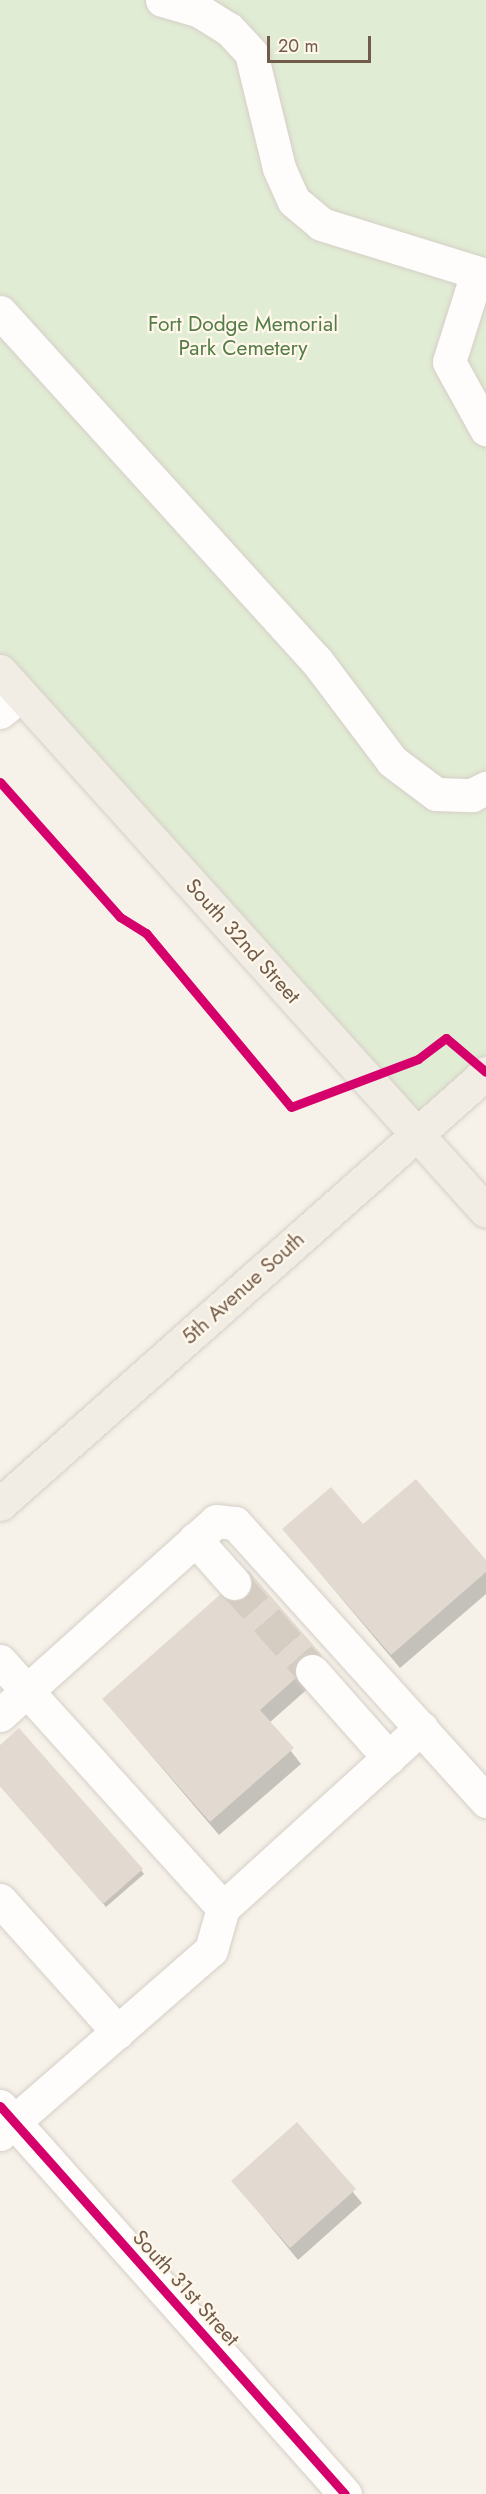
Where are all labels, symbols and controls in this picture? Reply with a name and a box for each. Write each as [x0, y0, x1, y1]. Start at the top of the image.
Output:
scale bar [270, 24, 374, 62]
text: 20 m [278, 33, 318, 59]
park label: Fort Dodge Memorial Park Cemetery [148, 311, 338, 361]
street label: South 32nd Street [180, 873, 306, 1009]
street label: 5th Avenue South [177, 1226, 309, 1350]
street label: South 31st Street [127, 2225, 245, 2351]

